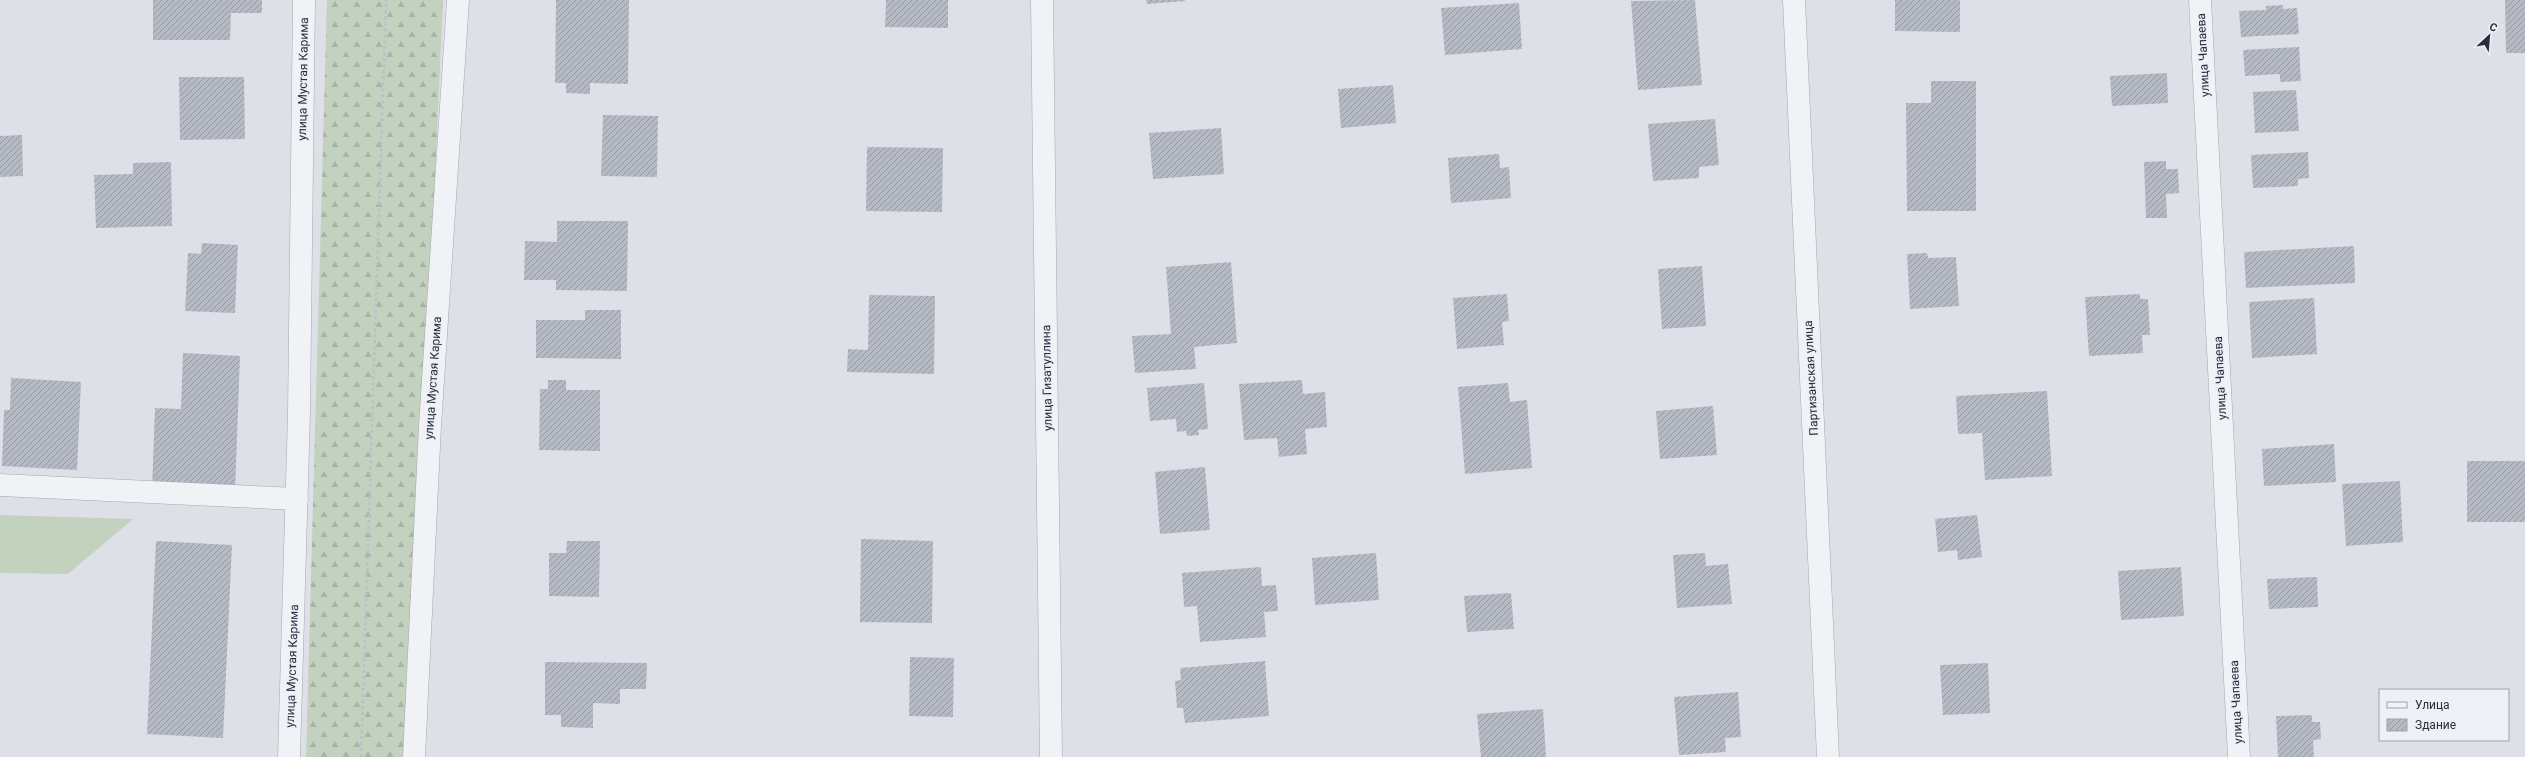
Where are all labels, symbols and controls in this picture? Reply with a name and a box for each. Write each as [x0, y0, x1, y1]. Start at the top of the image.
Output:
street label: улица Чапаева [2194, 13, 2212, 97]
north arrow [2469, 16, 2509, 56]
street label: улица Мустая Карима [295, 17, 311, 141]
text: С [2487, 20, 2499, 35]
street label: улица Мустая Карима [422, 316, 444, 440]
street label: Партизанская улица [1801, 320, 1821, 436]
street label: улица Гизатуллина [1039, 325, 1055, 431]
street label: улица Чапаева [2211, 336, 2229, 420]
street label: улица Мустая Карима [283, 604, 301, 728]
street label: улица Чапаева [2227, 660, 2245, 744]
legend [2379, 689, 2509, 741]
text: Улица [2415, 698, 2450, 712]
text: Здание [2415, 718, 2456, 732]

